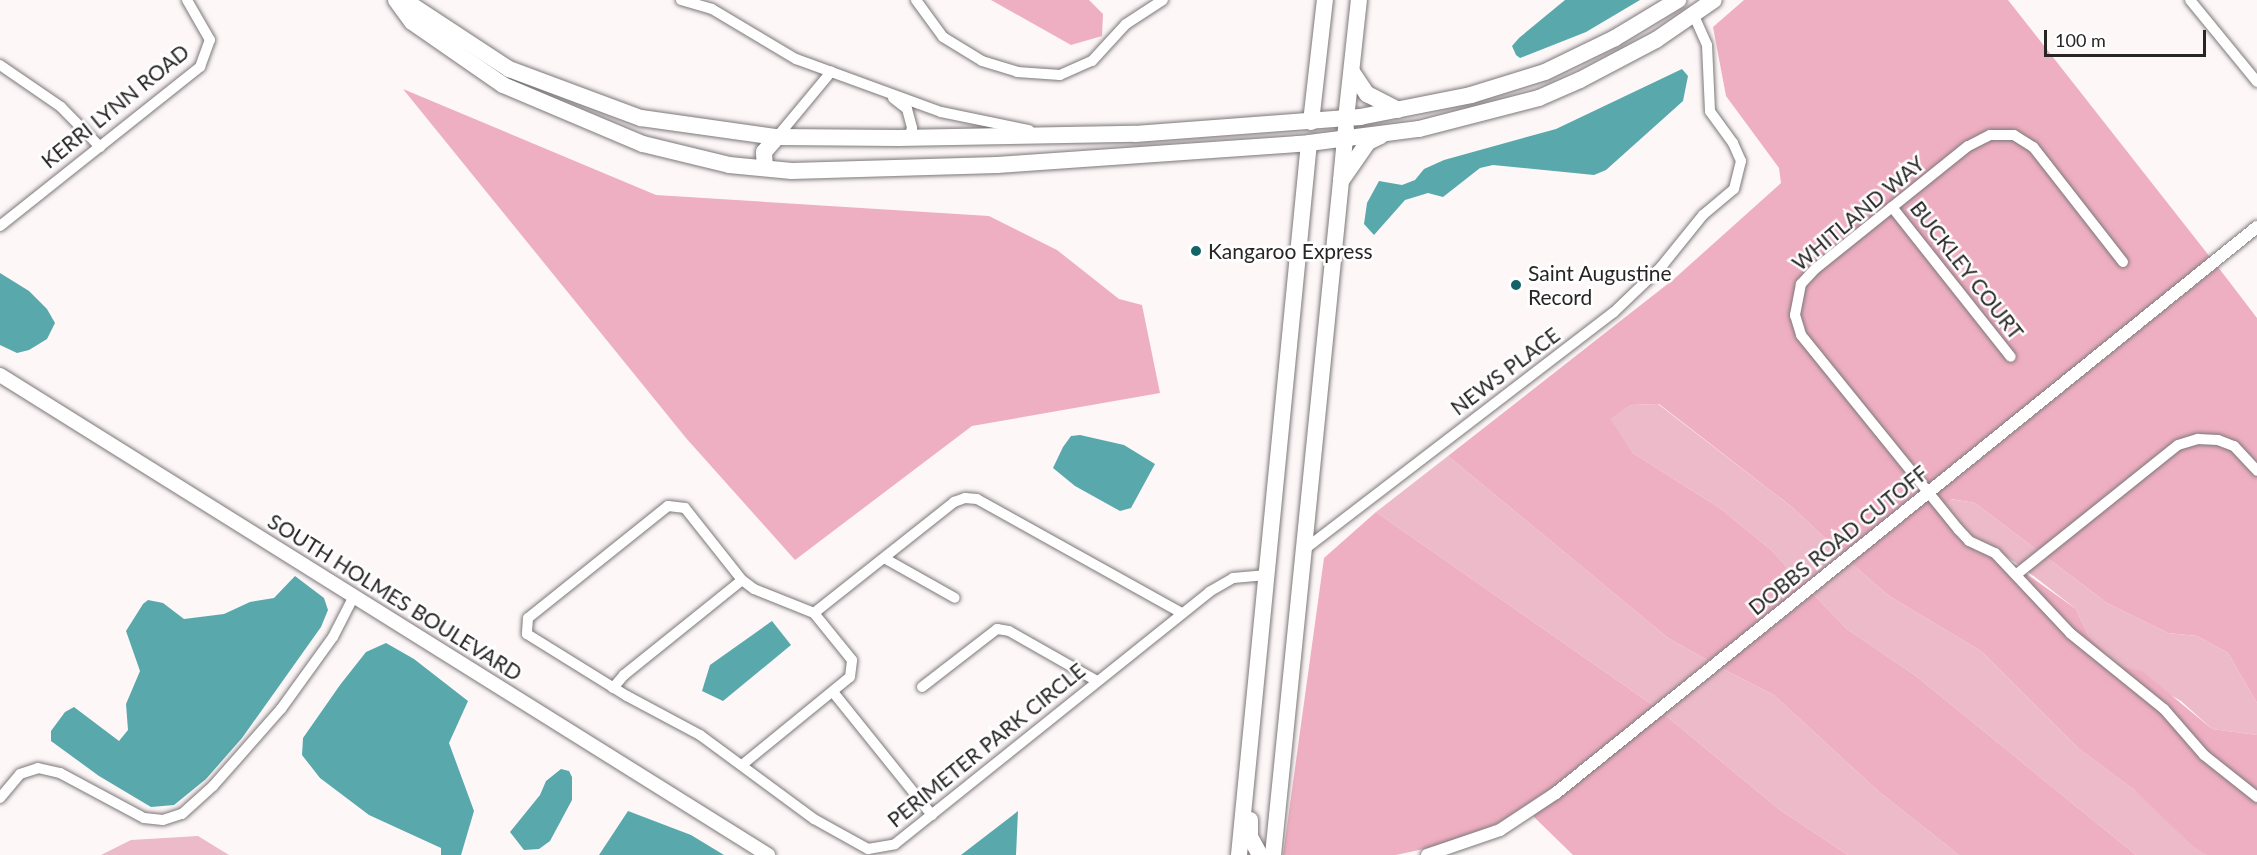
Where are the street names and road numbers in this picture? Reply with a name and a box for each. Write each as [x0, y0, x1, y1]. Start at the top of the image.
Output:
street label: KERRI LYNN ROAD [36, 39, 194, 173]
street label: WHITLAND WAY [1787, 150, 1929, 276]
street label: BUCKLEY COURT [1905, 195, 2029, 345]
street label: NEWS PLACE [1446, 322, 1564, 420]
street label: DOBBS ROAD CUTOFF [1743, 460, 1933, 620]
street label: SOUTH HOLMES BOULEVARD [263, 508, 527, 686]
street label: PERIMETER PARK CIRCLE [882, 658, 1090, 832]

